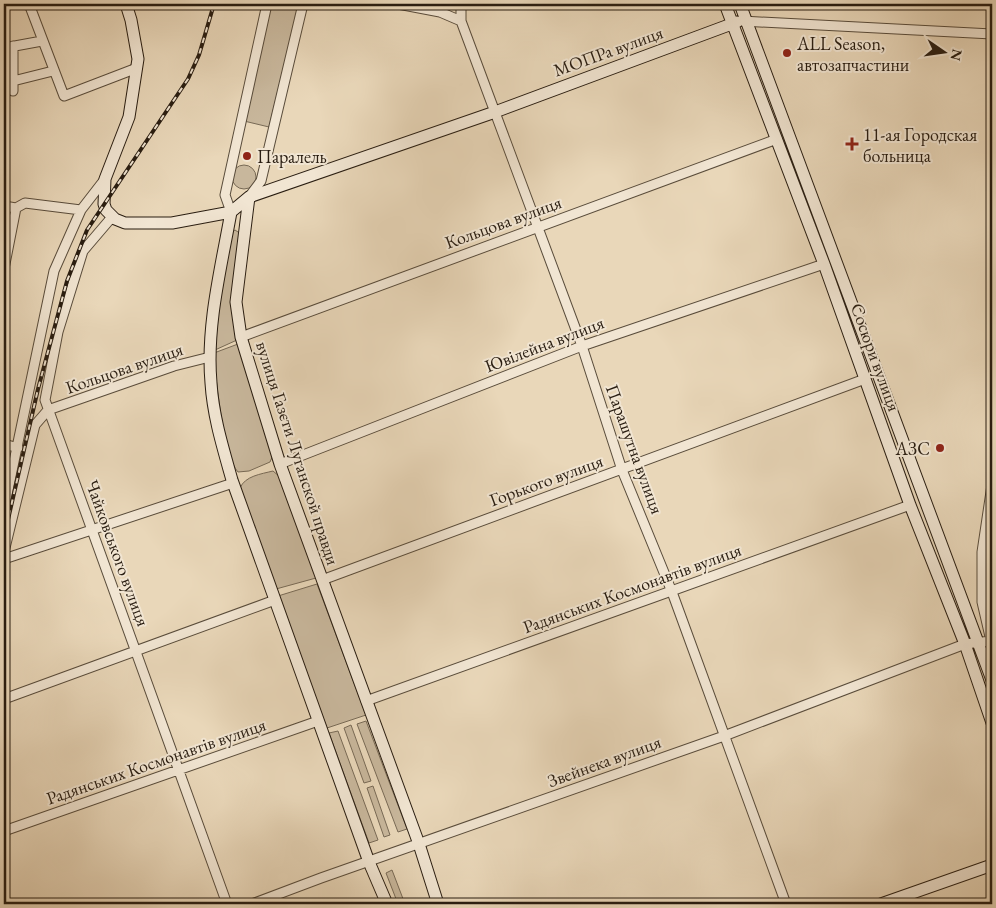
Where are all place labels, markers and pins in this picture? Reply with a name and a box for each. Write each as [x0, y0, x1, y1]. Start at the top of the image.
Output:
place label: ALL Season, автозапчастини [796, 32, 910, 76]
marker: ALL Season, автозапчастини [781, 47, 793, 59]
place label: 11-ая Городская больница [863, 123, 977, 167]
marker: 11-ая Городская больница [845, 137, 859, 151]
place label: Паралель [257, 145, 327, 168]
marker: Паралель [241, 150, 253, 162]
place label: АЗС [895, 437, 930, 460]
marker: АЗС [934, 442, 946, 454]

